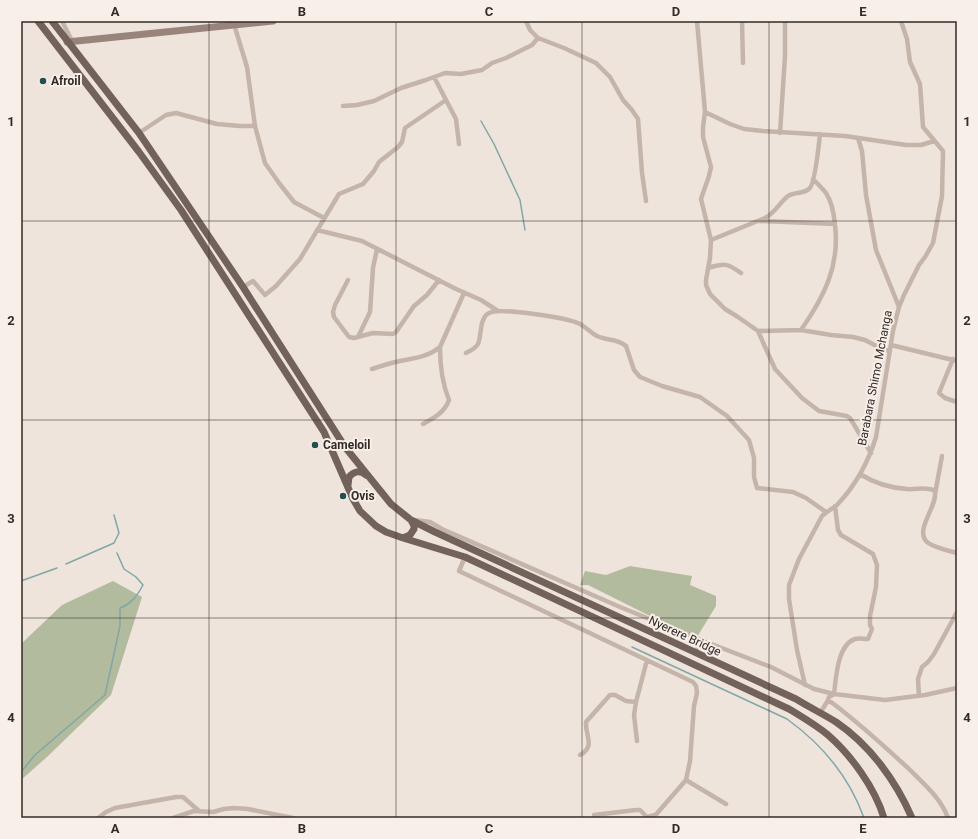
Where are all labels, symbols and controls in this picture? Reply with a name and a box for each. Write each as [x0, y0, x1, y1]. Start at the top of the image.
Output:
text: A [111, 4, 120, 19]
text: B [298, 4, 306, 19]
text: C [485, 4, 494, 19]
text: D [672, 4, 680, 19]
text: E [859, 4, 867, 19]
place label: Afroil [51, 74, 81, 88]
marker: Afroil [38, 76, 48, 86]
text: 1 [7, 114, 15, 129]
text: 1 [963, 114, 971, 129]
street label: Barabara Shimo Mchanga [855, 309, 895, 447]
text: 2 [7, 313, 15, 328]
text: 2 [963, 313, 971, 328]
place label: Cameloil [323, 438, 370, 452]
marker: Cameloil [310, 440, 320, 450]
place label: Ovis [351, 489, 375, 503]
marker: Ovis [338, 491, 348, 501]
text: 3 [7, 511, 15, 526]
text: 3 [963, 511, 971, 526]
street label: Nyerere Bridge [646, 613, 724, 659]
text: 4 [7, 710, 15, 725]
text: 4 [963, 710, 971, 725]
text: A [111, 821, 120, 836]
text: B [298, 821, 306, 836]
text: C [485, 821, 494, 836]
text: D [672, 821, 680, 836]
text: E [859, 821, 867, 836]

